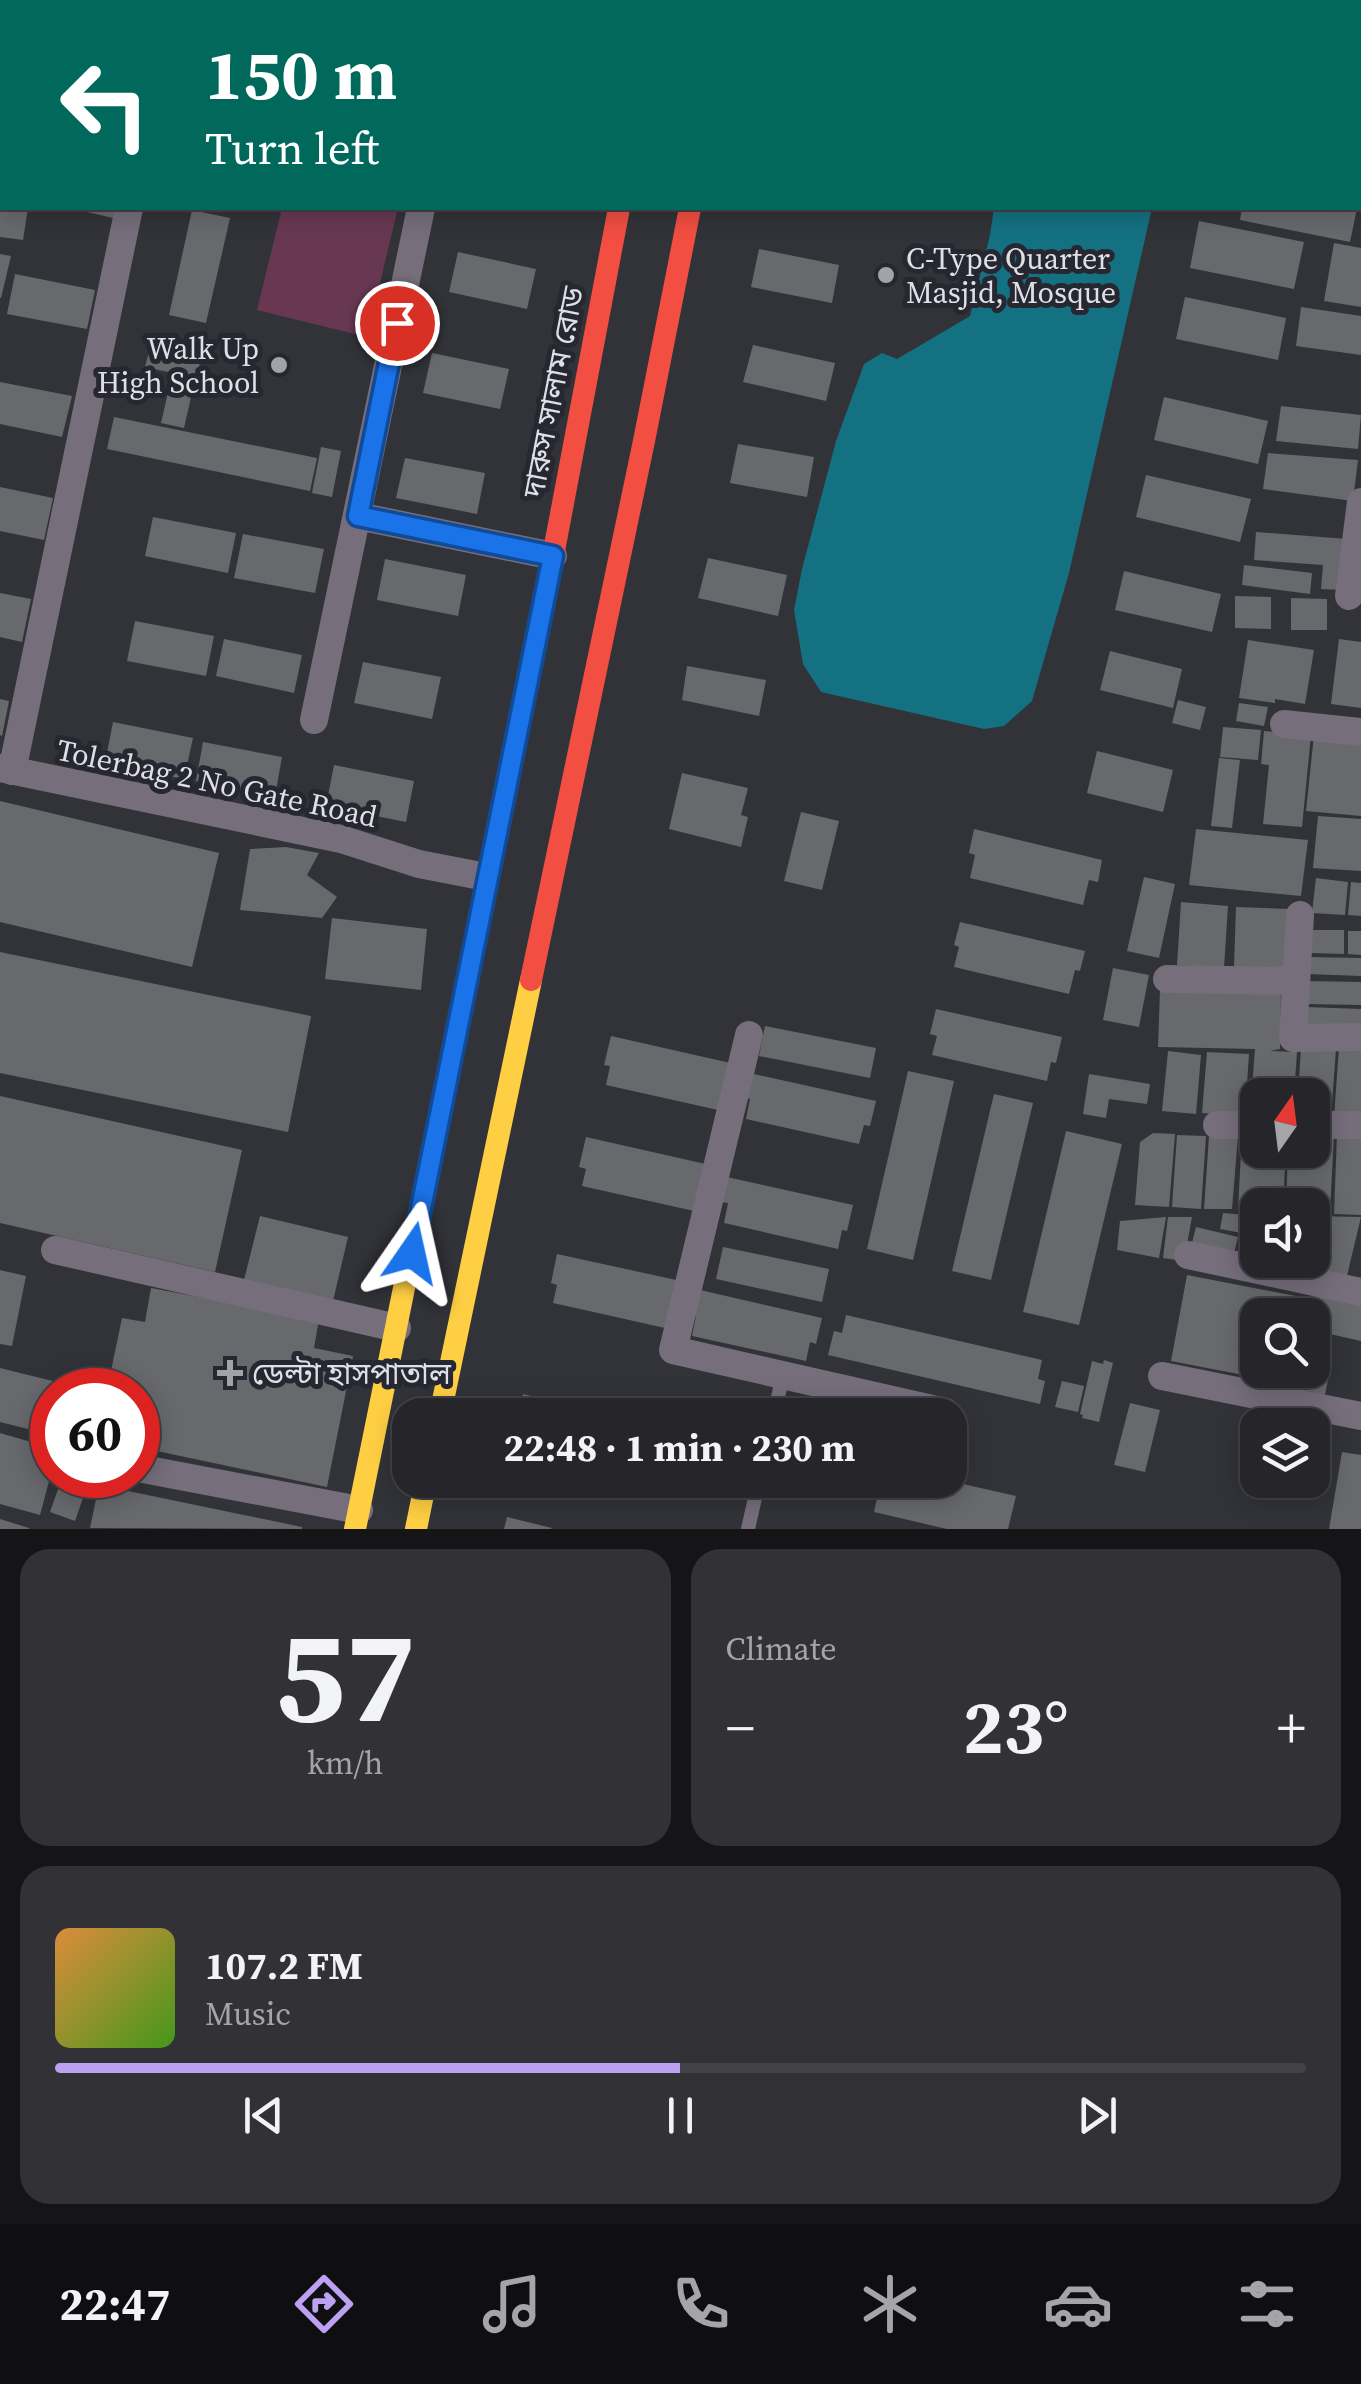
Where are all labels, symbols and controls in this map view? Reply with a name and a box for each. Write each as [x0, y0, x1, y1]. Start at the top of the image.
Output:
text: 150 m [205, 26, 397, 122]
icon: left [40, 40, 170, 170]
text: Turn left [205, 117, 379, 179]
place label: C-Type Quarter Masjid, Mosque [906, 238, 1116, 313]
marker: C-Type Quarter Masjid, Mosque [875, 264, 897, 286]
pin [355, 281, 440, 366]
street label: দারুস সালাম রোড [512, 282, 594, 502]
icon: arrive [370, 296, 425, 351]
place label: Walk Up High School [97, 328, 259, 403]
marker: Walk Up High School [268, 354, 290, 376]
street label: Tolerbag 2 No Gate Road [53, 729, 381, 837]
north arrow [1240, 1078, 1330, 1168]
map controls [1240, 1078, 1330, 1498]
button: sound [1240, 1188, 1330, 1278]
position arrow [360, 1201, 464, 1305]
button: search [1240, 1298, 1330, 1388]
place label: ডেল্টা হাসপাতাল [252, 1353, 452, 1394]
marker: ডেল্টা হাসপাতাল [217, 1360, 243, 1386]
speed limit sign: 60 [30, 1368, 160, 1498]
button: layers [1240, 1408, 1330, 1498]
text: 22:48 · 1 min · 230 m [503, 1422, 856, 1474]
text: 57 [275, 1586, 416, 1765]
text: Climate [726, 1627, 837, 1671]
text: 23° [963, 1675, 1069, 1778]
text: − [726, 1690, 755, 1765]
text: + [1277, 1690, 1306, 1765]
text: km/h [307, 1741, 383, 1785]
text: 107.2 FM [205, 1940, 363, 1992]
text: Music [205, 1992, 291, 2036]
icon: previous [236, 2088, 291, 2143]
icon: pause [653, 2088, 708, 2143]
icon: next [1070, 2088, 1125, 2143]
icon: directions [289, 2269, 359, 2339]
icon: music [477, 2269, 547, 2339]
icon: phone [666, 2269, 736, 2339]
icon: climate [855, 2269, 925, 2339]
icon: car [1043, 2269, 1113, 2339]
icon: filters [1232, 2269, 1302, 2339]
text: 22:47 [59, 2273, 170, 2335]

